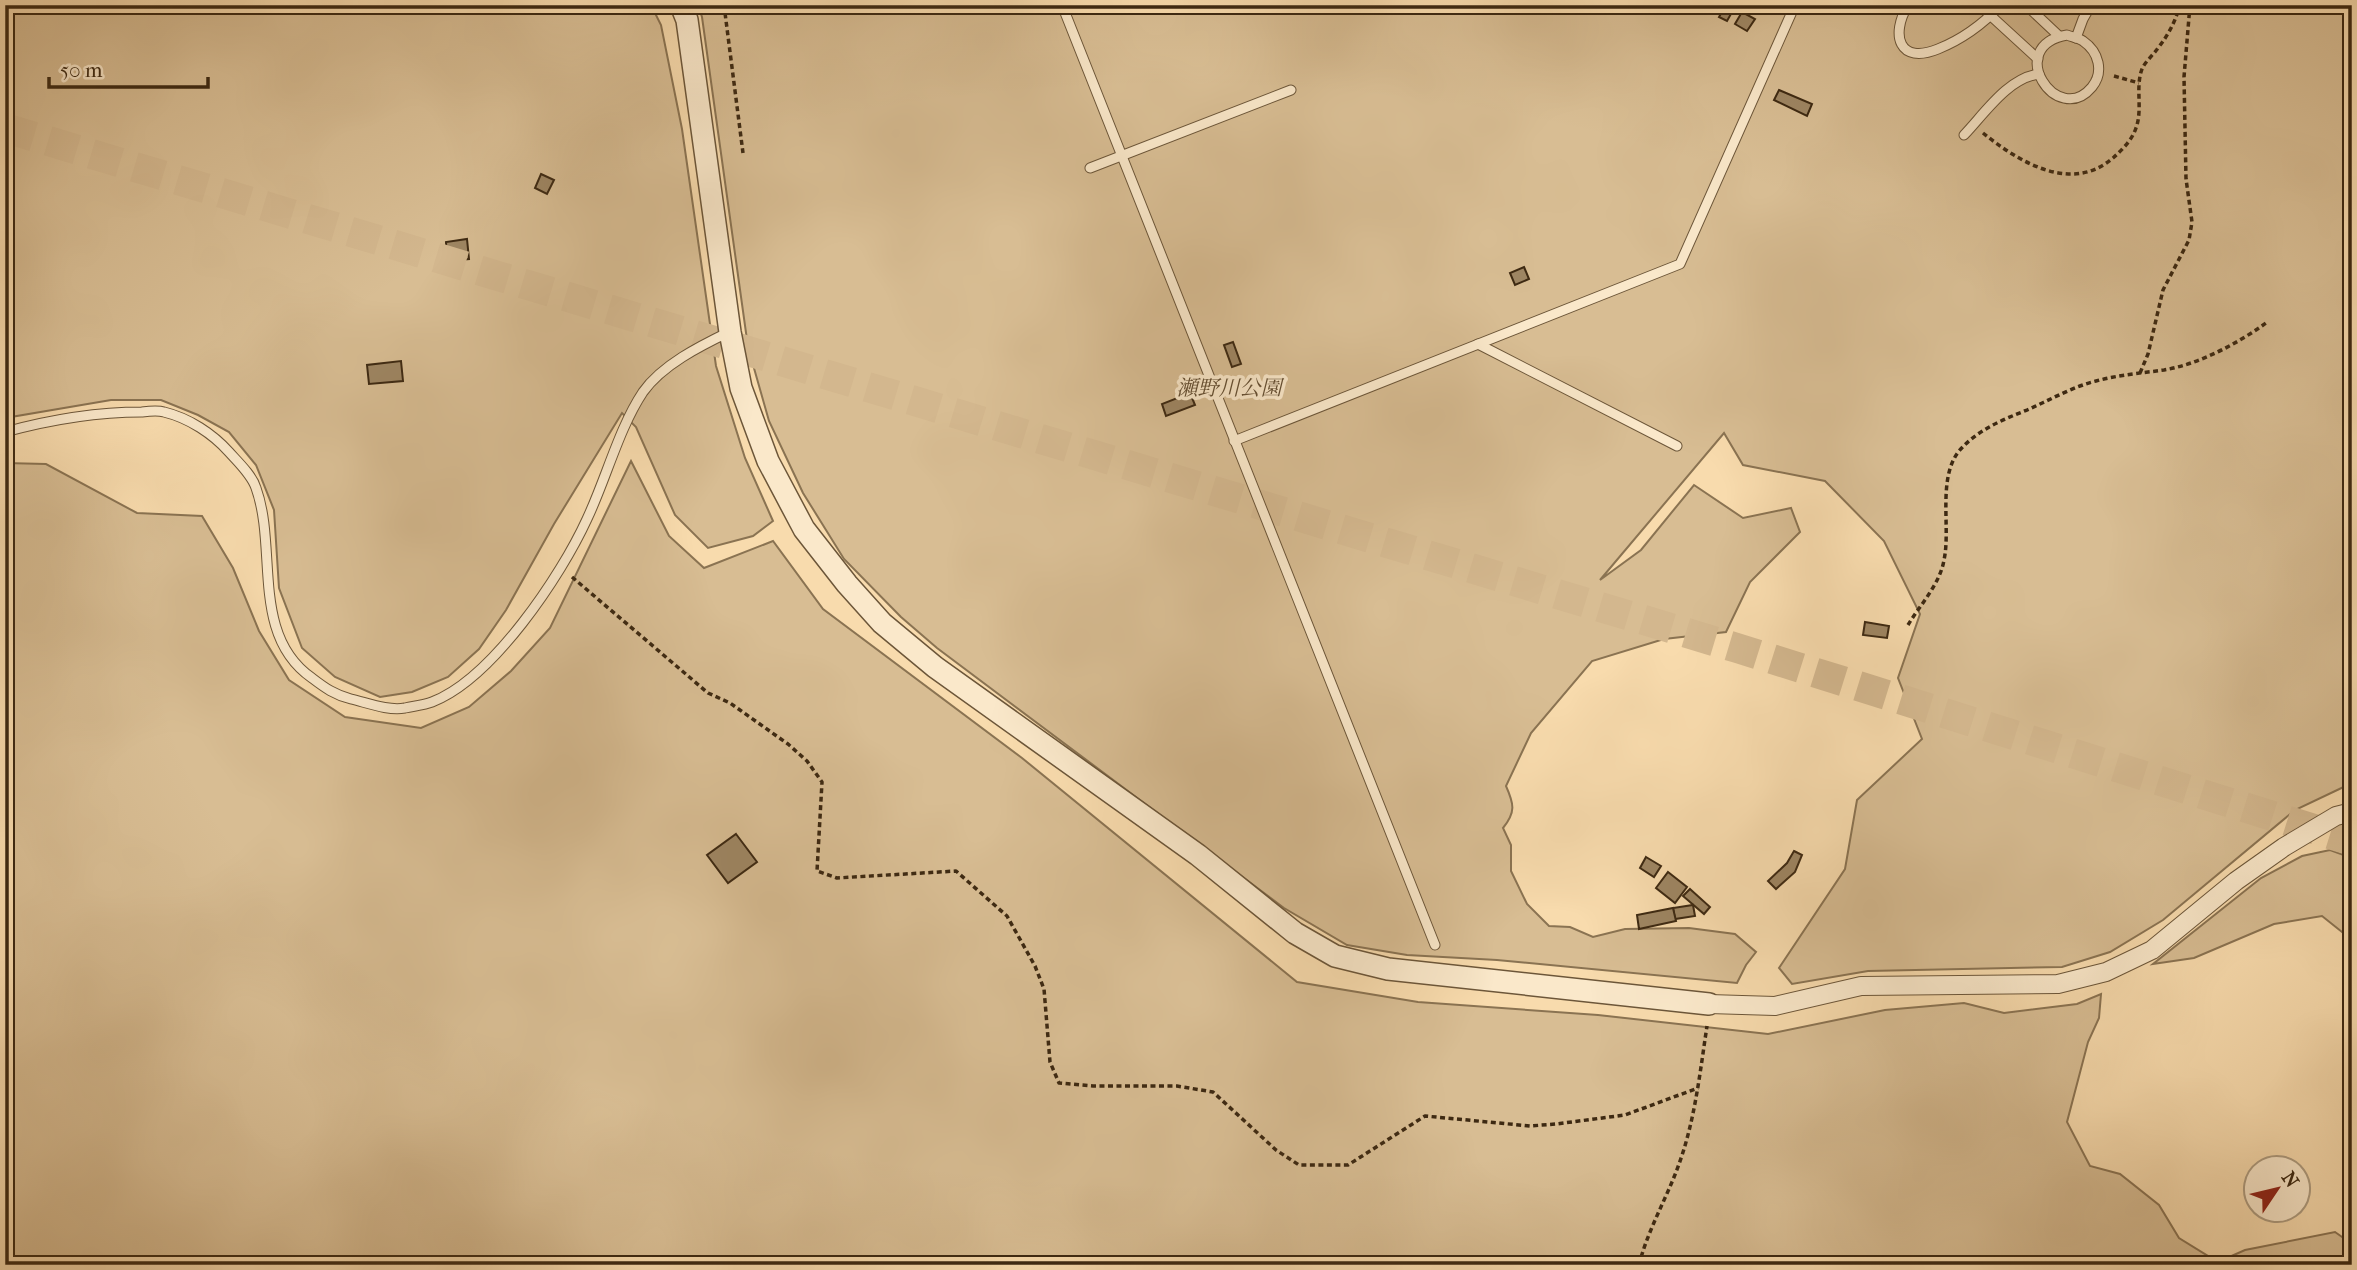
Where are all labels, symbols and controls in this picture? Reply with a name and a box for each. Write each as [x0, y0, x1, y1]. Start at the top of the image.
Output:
scale bar [49, 46, 208, 90]
text: 50 m [60, 58, 103, 82]
park label: 瀬野川公園 [1177, 376, 1284, 400]
north arrow [2242, 1154, 2312, 1224]
text: N [2277, 1168, 2304, 1193]

